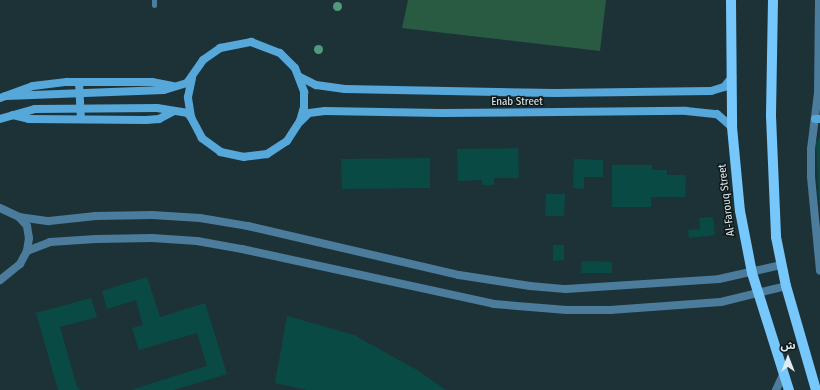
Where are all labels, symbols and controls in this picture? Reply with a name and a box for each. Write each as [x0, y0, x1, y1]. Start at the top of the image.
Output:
street label: Enab Street [491, 95, 543, 109]
street label: Al-Farouq Street [716, 163, 738, 237]
north arrow [768, 338, 808, 378]
text: ش [780, 339, 796, 352]

